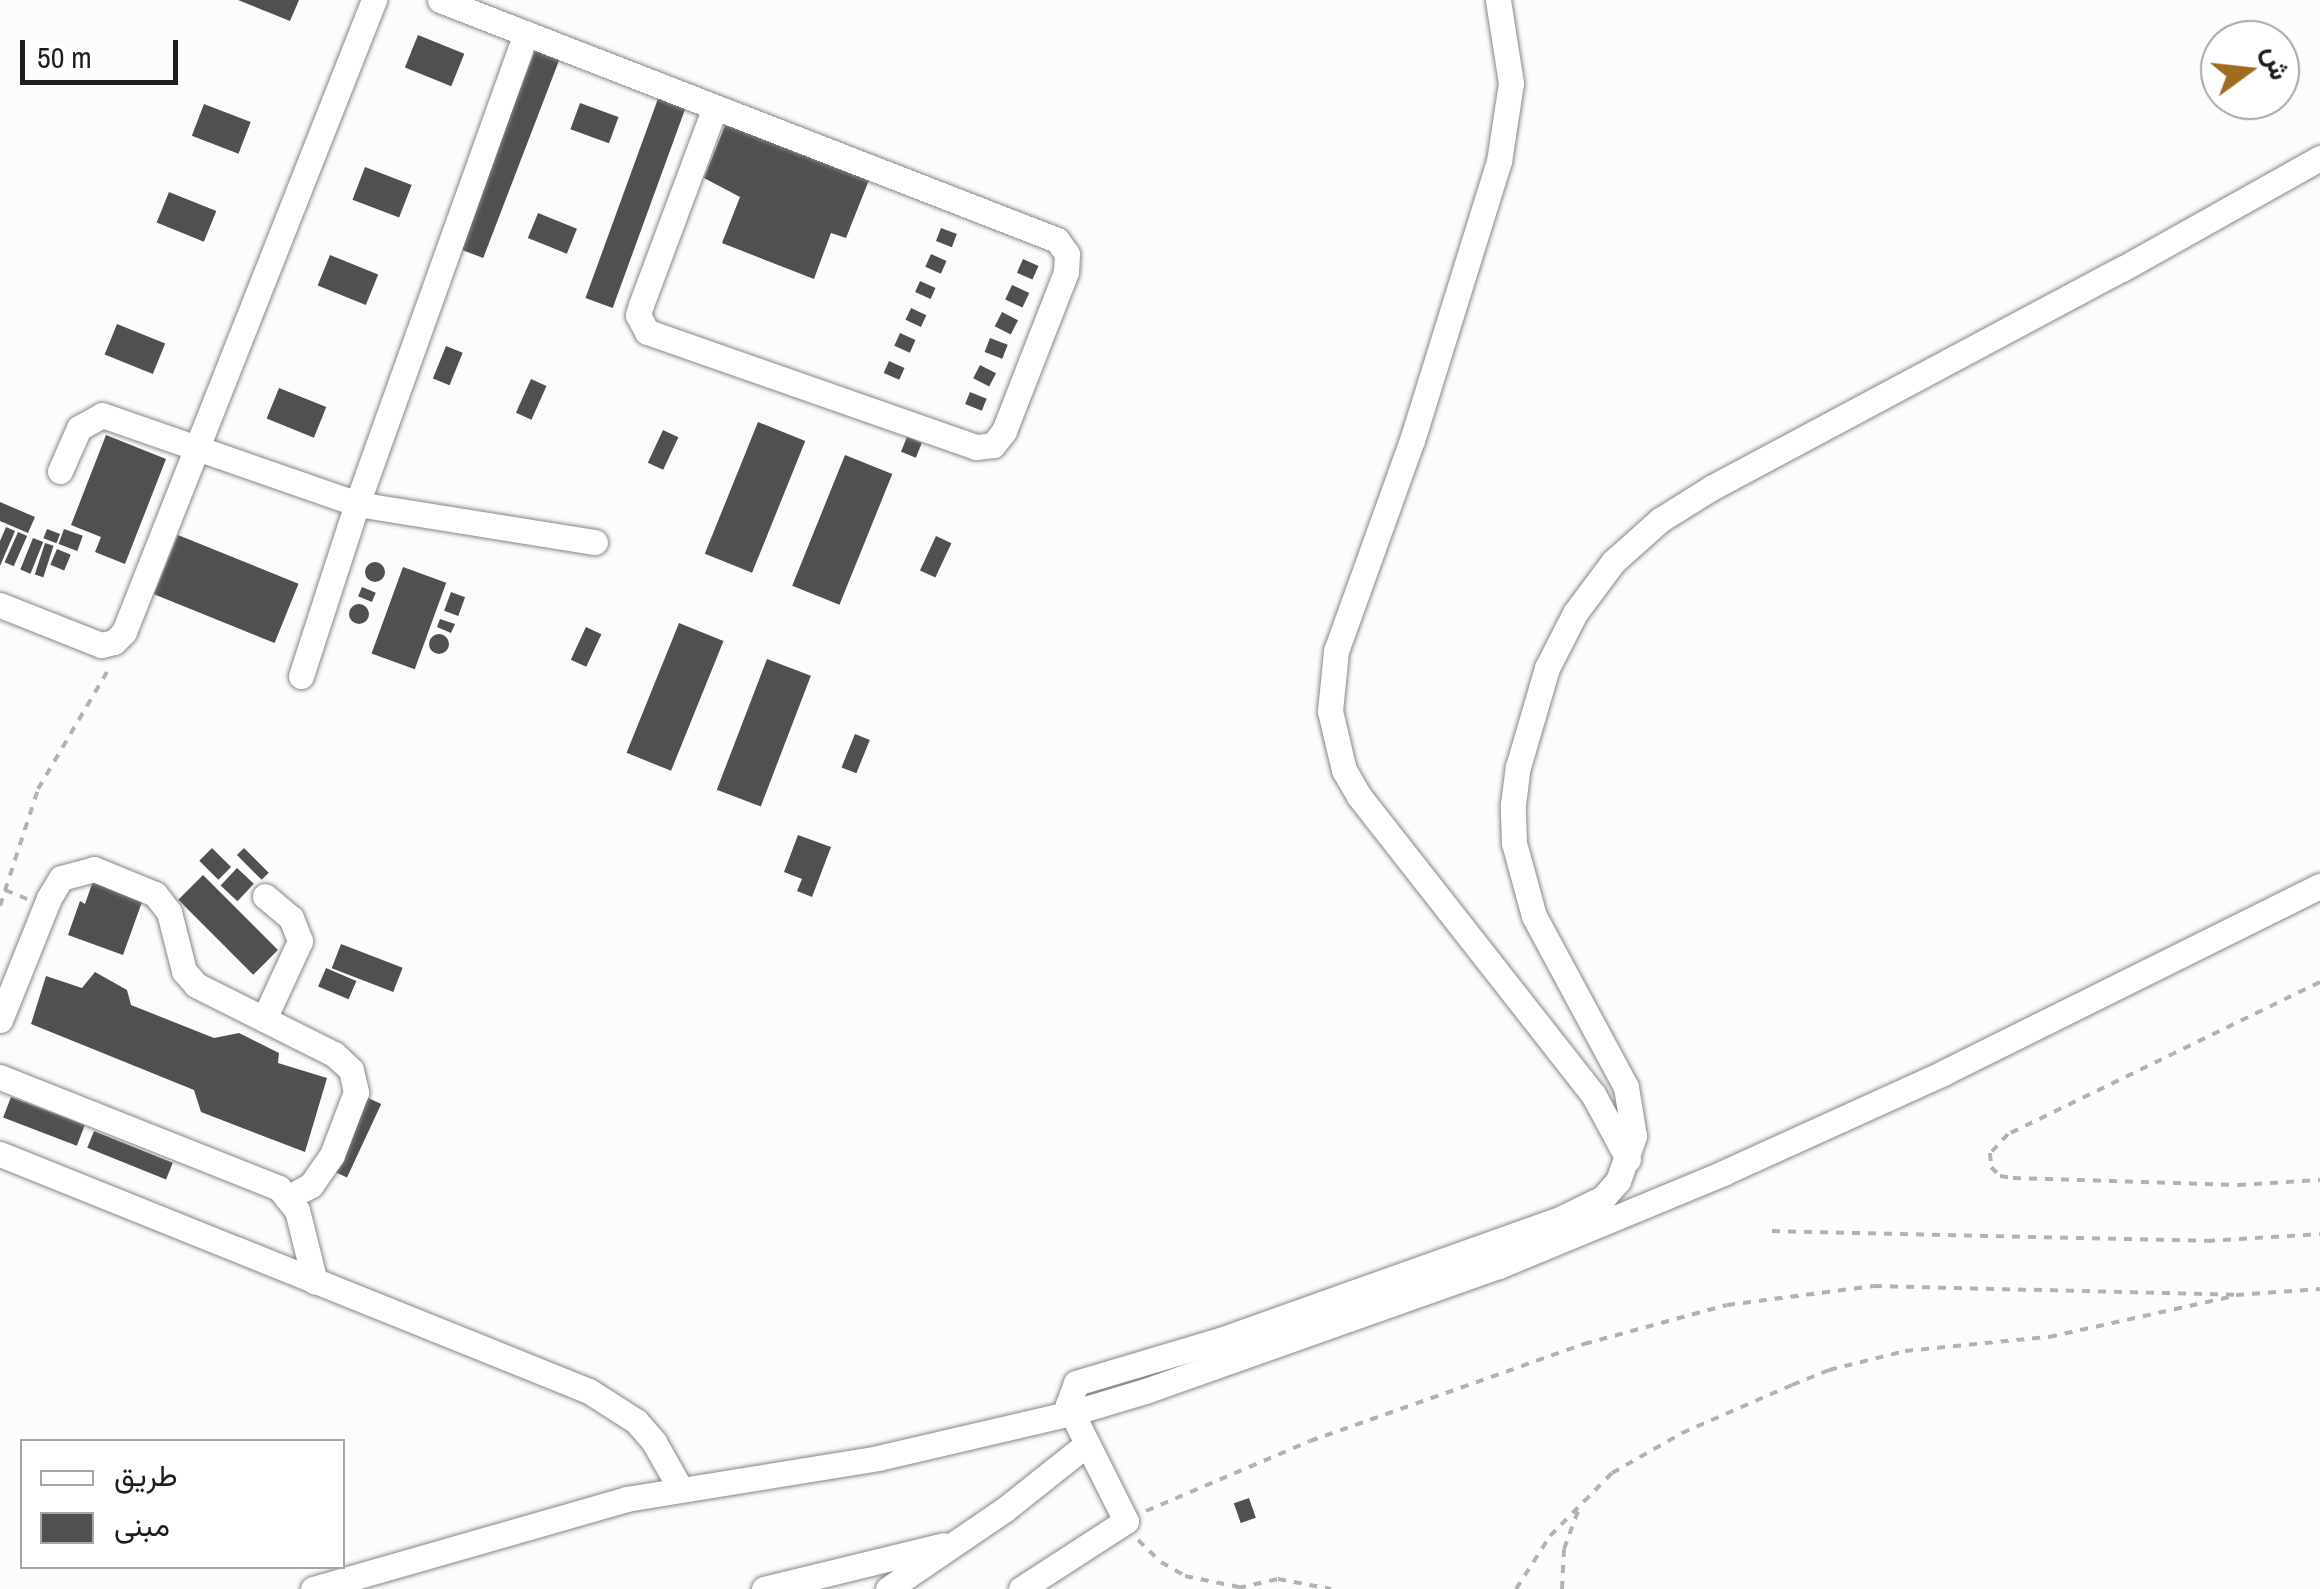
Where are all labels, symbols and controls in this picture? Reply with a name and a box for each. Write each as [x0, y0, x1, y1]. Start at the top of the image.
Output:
scale bar [25, 20, 182, 82]
north arrow [2200, 20, 2300, 120]
text: 50 m [37, 37, 92, 77]
text: ش [2254, 42, 2300, 84]
legend [20, 1439, 345, 1569]
text: طريق [114, 1455, 178, 1495]
text: مبنى [114, 1505, 170, 1545]

